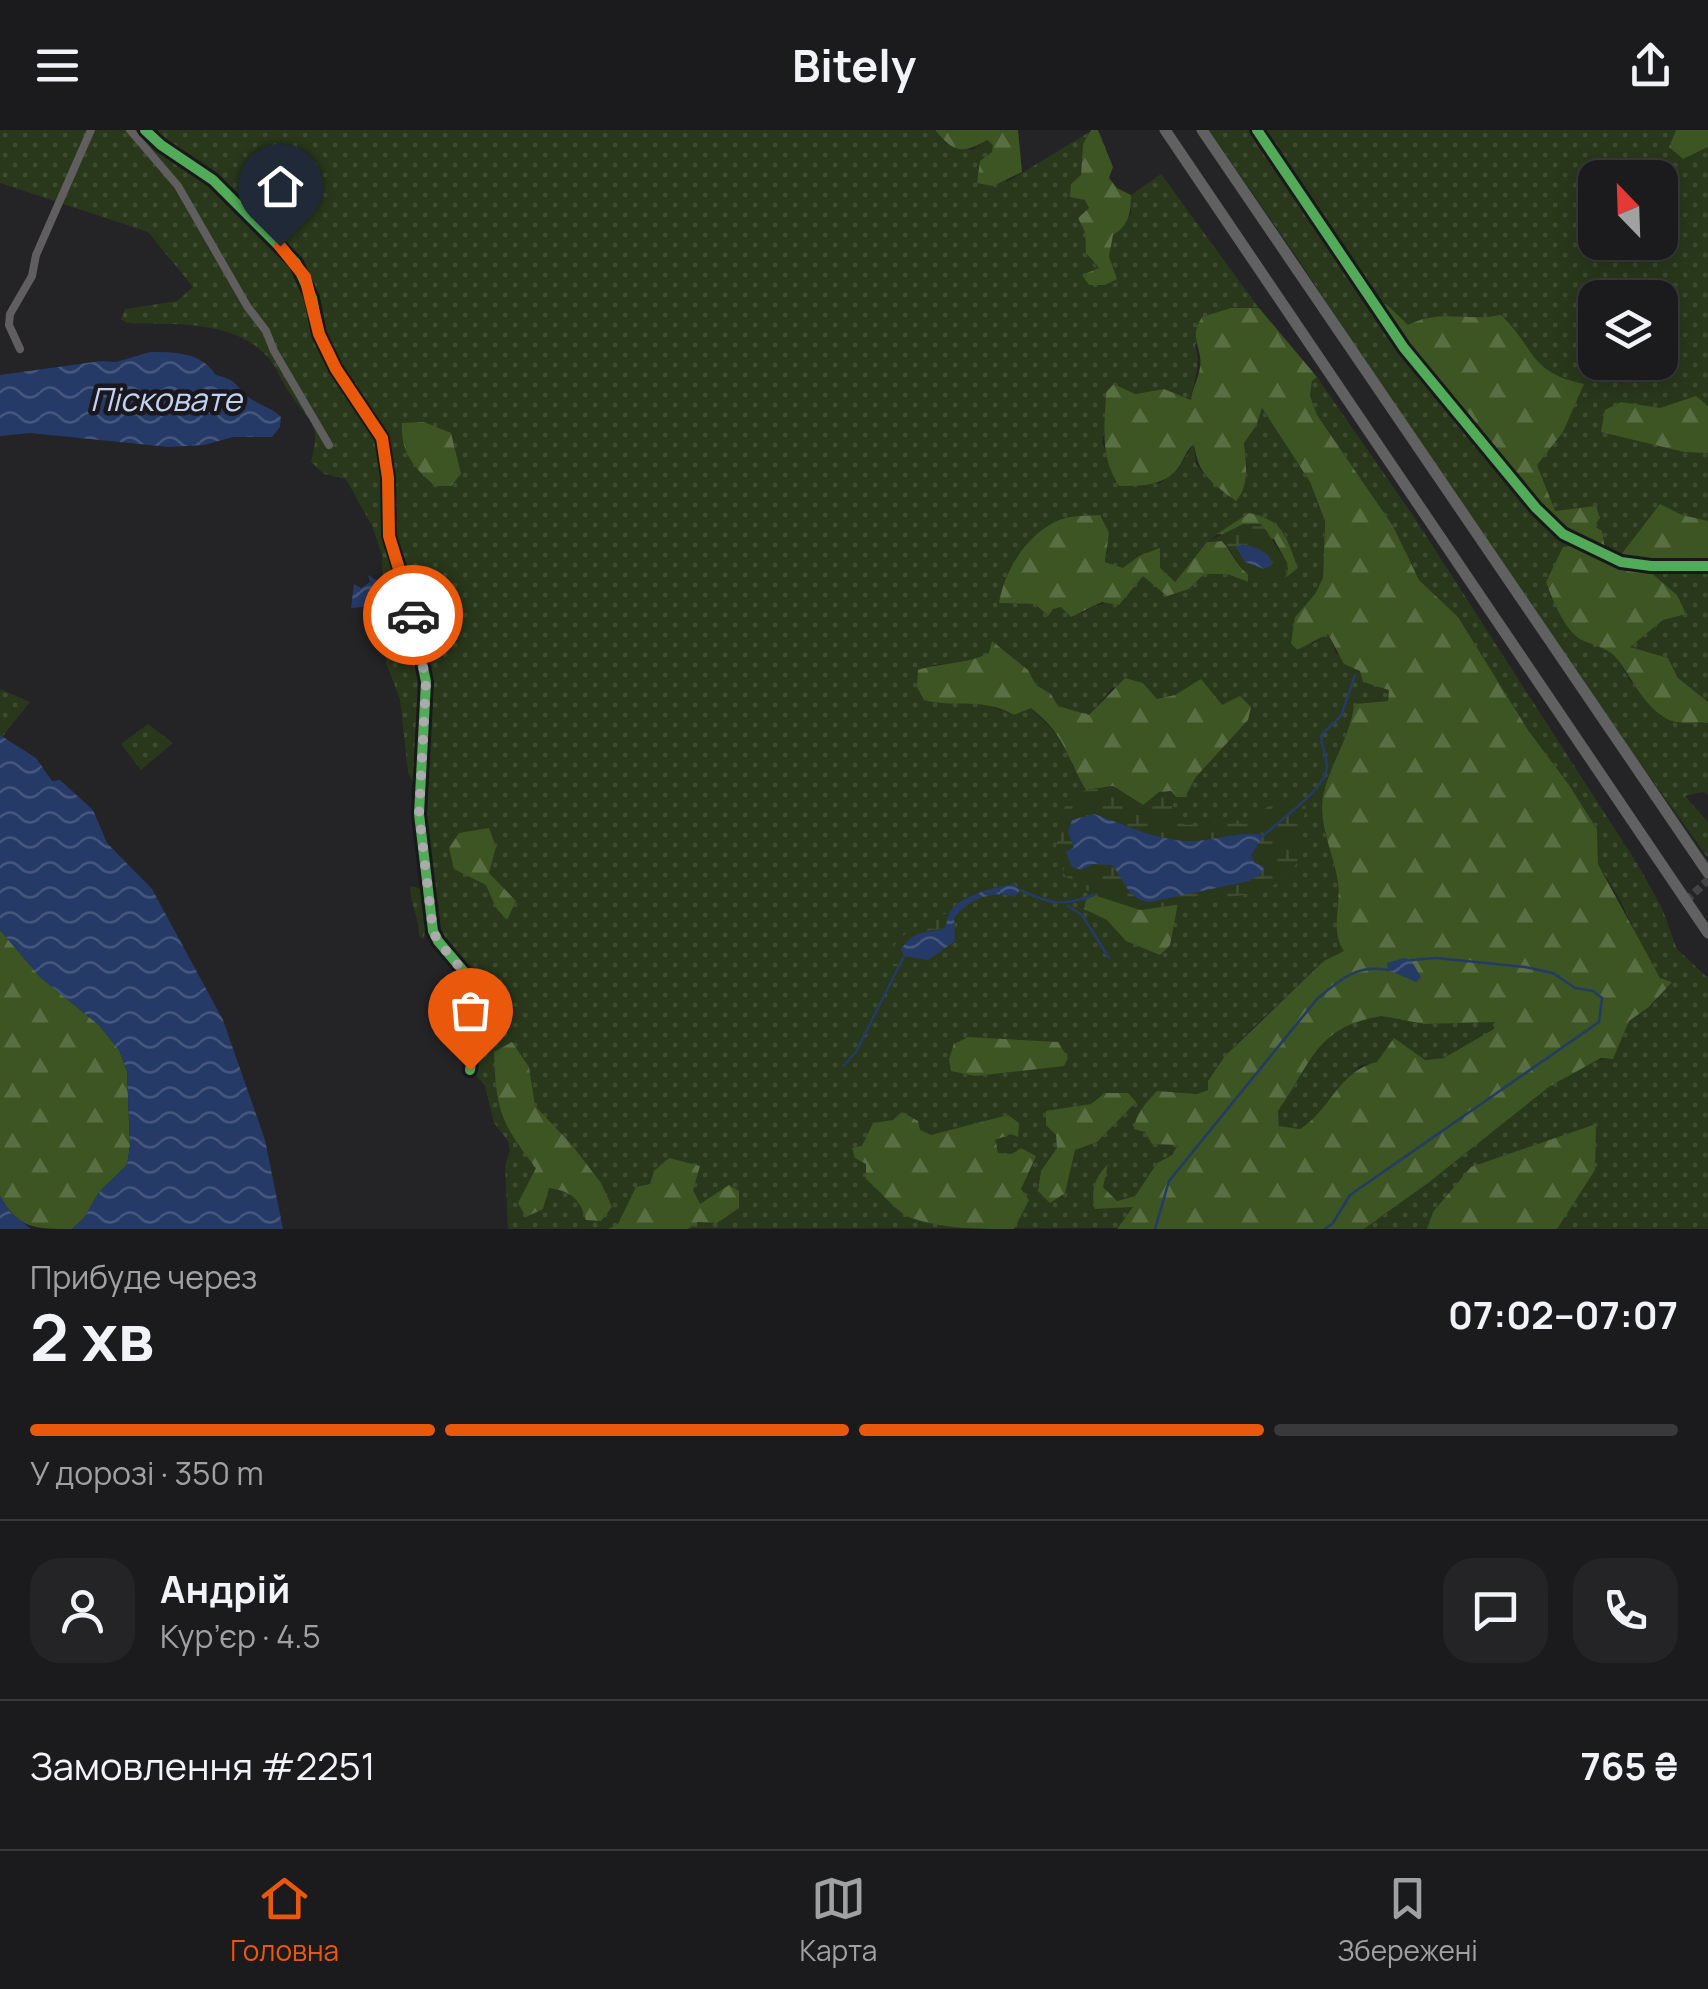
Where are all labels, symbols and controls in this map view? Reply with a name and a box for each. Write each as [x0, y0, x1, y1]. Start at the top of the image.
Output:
text: Bitely [792, 34, 916, 96]
icon: menu [30, 38, 85, 93]
icon: share [1623, 38, 1678, 93]
pin [238, 144, 323, 247]
icon: home [253, 159, 308, 214]
north arrow [1578, 160, 1678, 260]
map controls [1578, 160, 1678, 380]
button: layers [1578, 280, 1678, 380]
water label: Пісковате [90, 377, 244, 421]
courier [363, 565, 463, 665]
icon: car [386, 588, 441, 643]
pin [428, 968, 513, 1071]
icon: bag [443, 983, 498, 1038]
text: Прибуде через [30, 1255, 257, 1299]
text: 07:02–07:07 [1448, 1288, 1678, 1340]
text: 2 хв [30, 1292, 154, 1381]
text: У дорозі · 350 m [30, 1451, 264, 1495]
button: person [30, 1558, 135, 1663]
button: chat [1443, 1558, 1548, 1663]
button: phone [1573, 1558, 1678, 1663]
text: Андрій [160, 1562, 290, 1614]
text: Кур’єр · 4.5 [160, 1614, 321, 1658]
text: Замовлення #2251 [30, 1739, 376, 1791]
text: 765 ₴ [1580, 1739, 1678, 1791]
tab: Головна [230, 1871, 339, 1969]
tab: Карта [799, 1871, 877, 1969]
tab: Збережені [1338, 1871, 1478, 1969]

